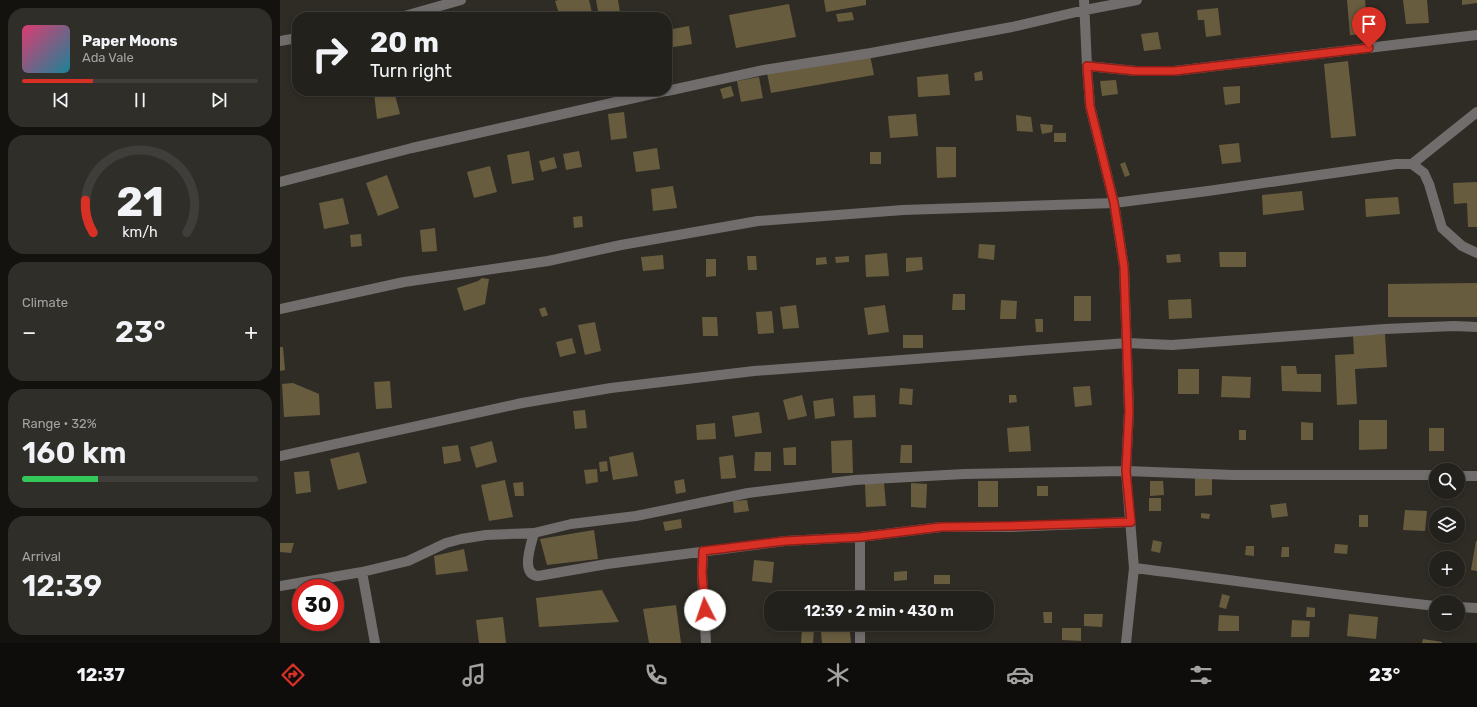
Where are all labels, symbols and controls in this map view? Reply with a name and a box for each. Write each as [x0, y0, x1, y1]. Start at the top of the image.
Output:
pin [1352, 7.0, 1386, 48]
icon: arrive [1358, 13, 1380, 35]
text: 20 m [370, 26, 439, 59]
icon: right [304, 28, 356, 80]
text: Paper Moons [82, 32, 178, 50]
text: Ada Vale [82, 50, 134, 65]
text: Turn right [370, 60, 452, 82]
icon: previous [50, 89, 72, 111]
icon: pause [129, 89, 151, 111]
icon: next [208, 89, 230, 111]
text: 21 [116, 176, 164, 225]
text: km/h [122, 223, 158, 240]
text: Climate [22, 295, 68, 310]
text: 23° [115, 314, 166, 350]
text: − [22, 319, 36, 346]
text: + [244, 319, 258, 346]
text: Range · 32% [22, 416, 97, 431]
text: 160 km [22, 435, 126, 471]
map controls [1429, 463, 1465, 631]
button: search [1429, 463, 1465, 499]
button: layers [1429, 507, 1465, 543]
text: Arrival [22, 549, 61, 564]
button: + [1429, 551, 1465, 587]
text: 12:39 [22, 568, 102, 604]
speed limit sign: 30 [292, 579, 344, 631]
position arrow [684, 589, 726, 631]
button: − [1429, 595, 1465, 631]
text: 12:39 · 2 min · 430 m [804, 602, 954, 620]
icon: directions [279, 661, 307, 689]
icon: music [460, 661, 488, 689]
icon: phone [642, 661, 670, 689]
icon: climate [824, 661, 852, 689]
icon: car [1006, 661, 1034, 689]
icon: filters [1187, 661, 1215, 689]
text: 12:37 [77, 664, 125, 686]
text: 23° [1369, 664, 1400, 686]

